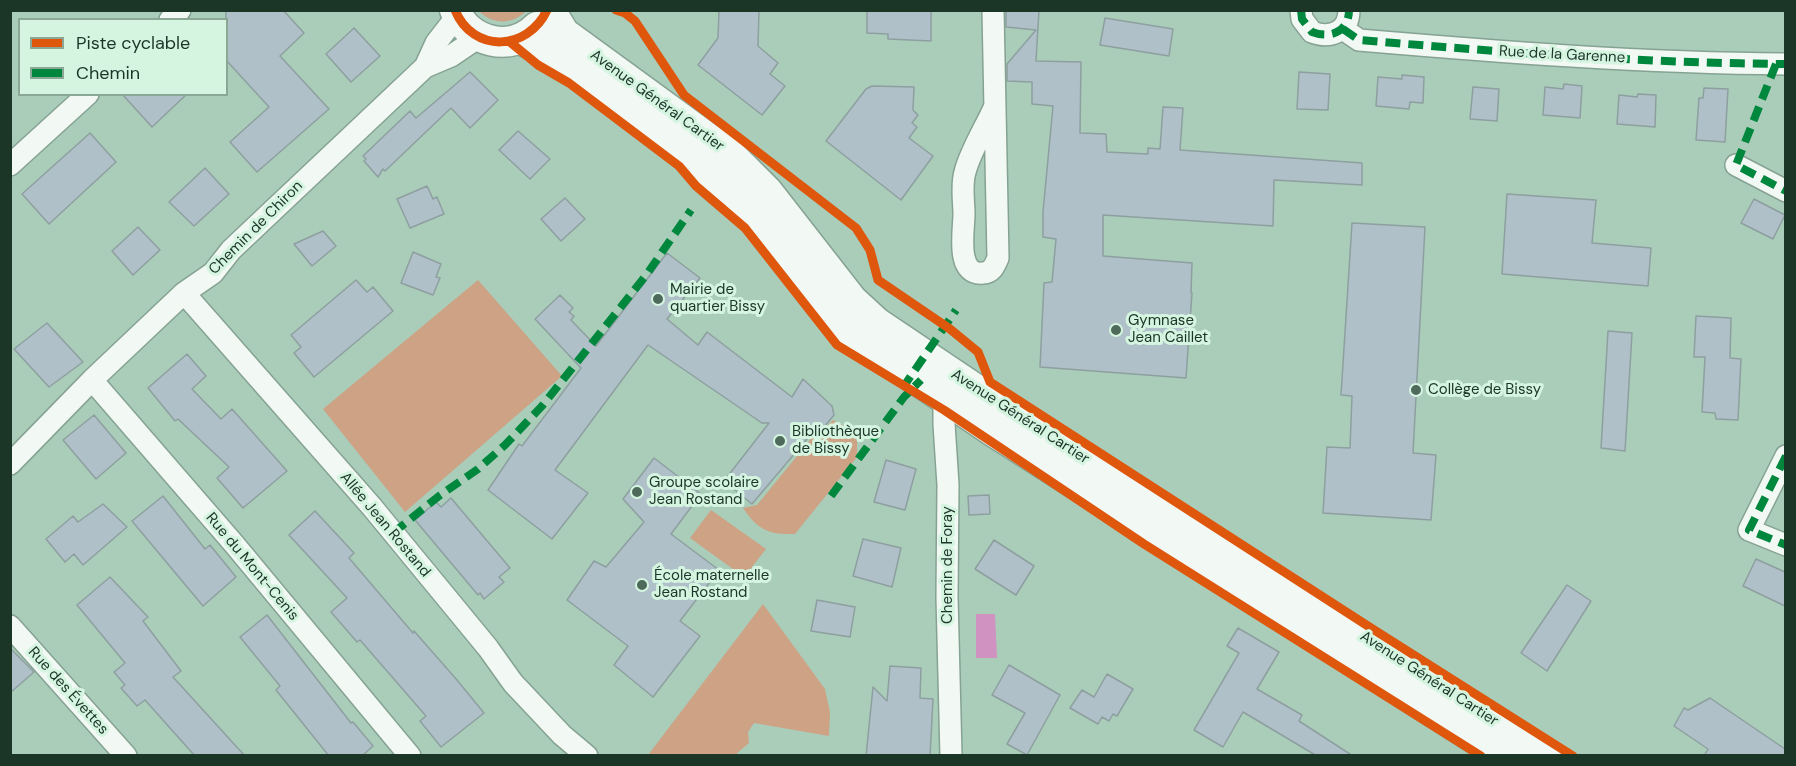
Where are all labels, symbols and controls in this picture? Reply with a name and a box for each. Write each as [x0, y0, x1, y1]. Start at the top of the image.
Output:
legend [18, 18, 228, 96]
text: Piste cyclable [76, 31, 190, 55]
street label: Rue de la Garenne [1498, 43, 1626, 67]
street label: Avenue Général Cartier [587, 46, 727, 156]
text: Chemin [76, 61, 140, 85]
street label: Chemin de Chiron [205, 177, 307, 279]
place label: Mairie de quartier Bissy [670, 281, 765, 316]
marker: Mairie de quartier Bissy [651, 292, 665, 306]
place label: Gymnase Jean Caillet [1128, 312, 1208, 347]
marker: Gymnase Jean Caillet [1109, 323, 1123, 337]
street label: Avenue Général Cartier [948, 366, 1092, 468]
place label: Collège de Bissy [1428, 381, 1541, 399]
marker: Collège de Bissy [1409, 383, 1423, 397]
place label: Bibliothèque de Bissy [792, 423, 879, 458]
marker: Bibliothèque de Bissy [773, 434, 787, 448]
street label: Allée Jean Rostand [336, 469, 434, 581]
place label: Groupe scolaire Jean Rostand [649, 474, 759, 509]
marker: Groupe scolaire Jean Rostand [630, 485, 644, 499]
street label: Chemin de Foray [939, 506, 957, 624]
street label: Rue du Mont-Cenis [202, 509, 302, 625]
place label: École maternelle Jean Rostand [654, 567, 769, 602]
marker: École maternelle Jean Rostand [635, 578, 649, 592]
street label: Avenue Général Cartier [1357, 628, 1501, 730]
street label: Rue des Évettes [24, 644, 112, 738]

